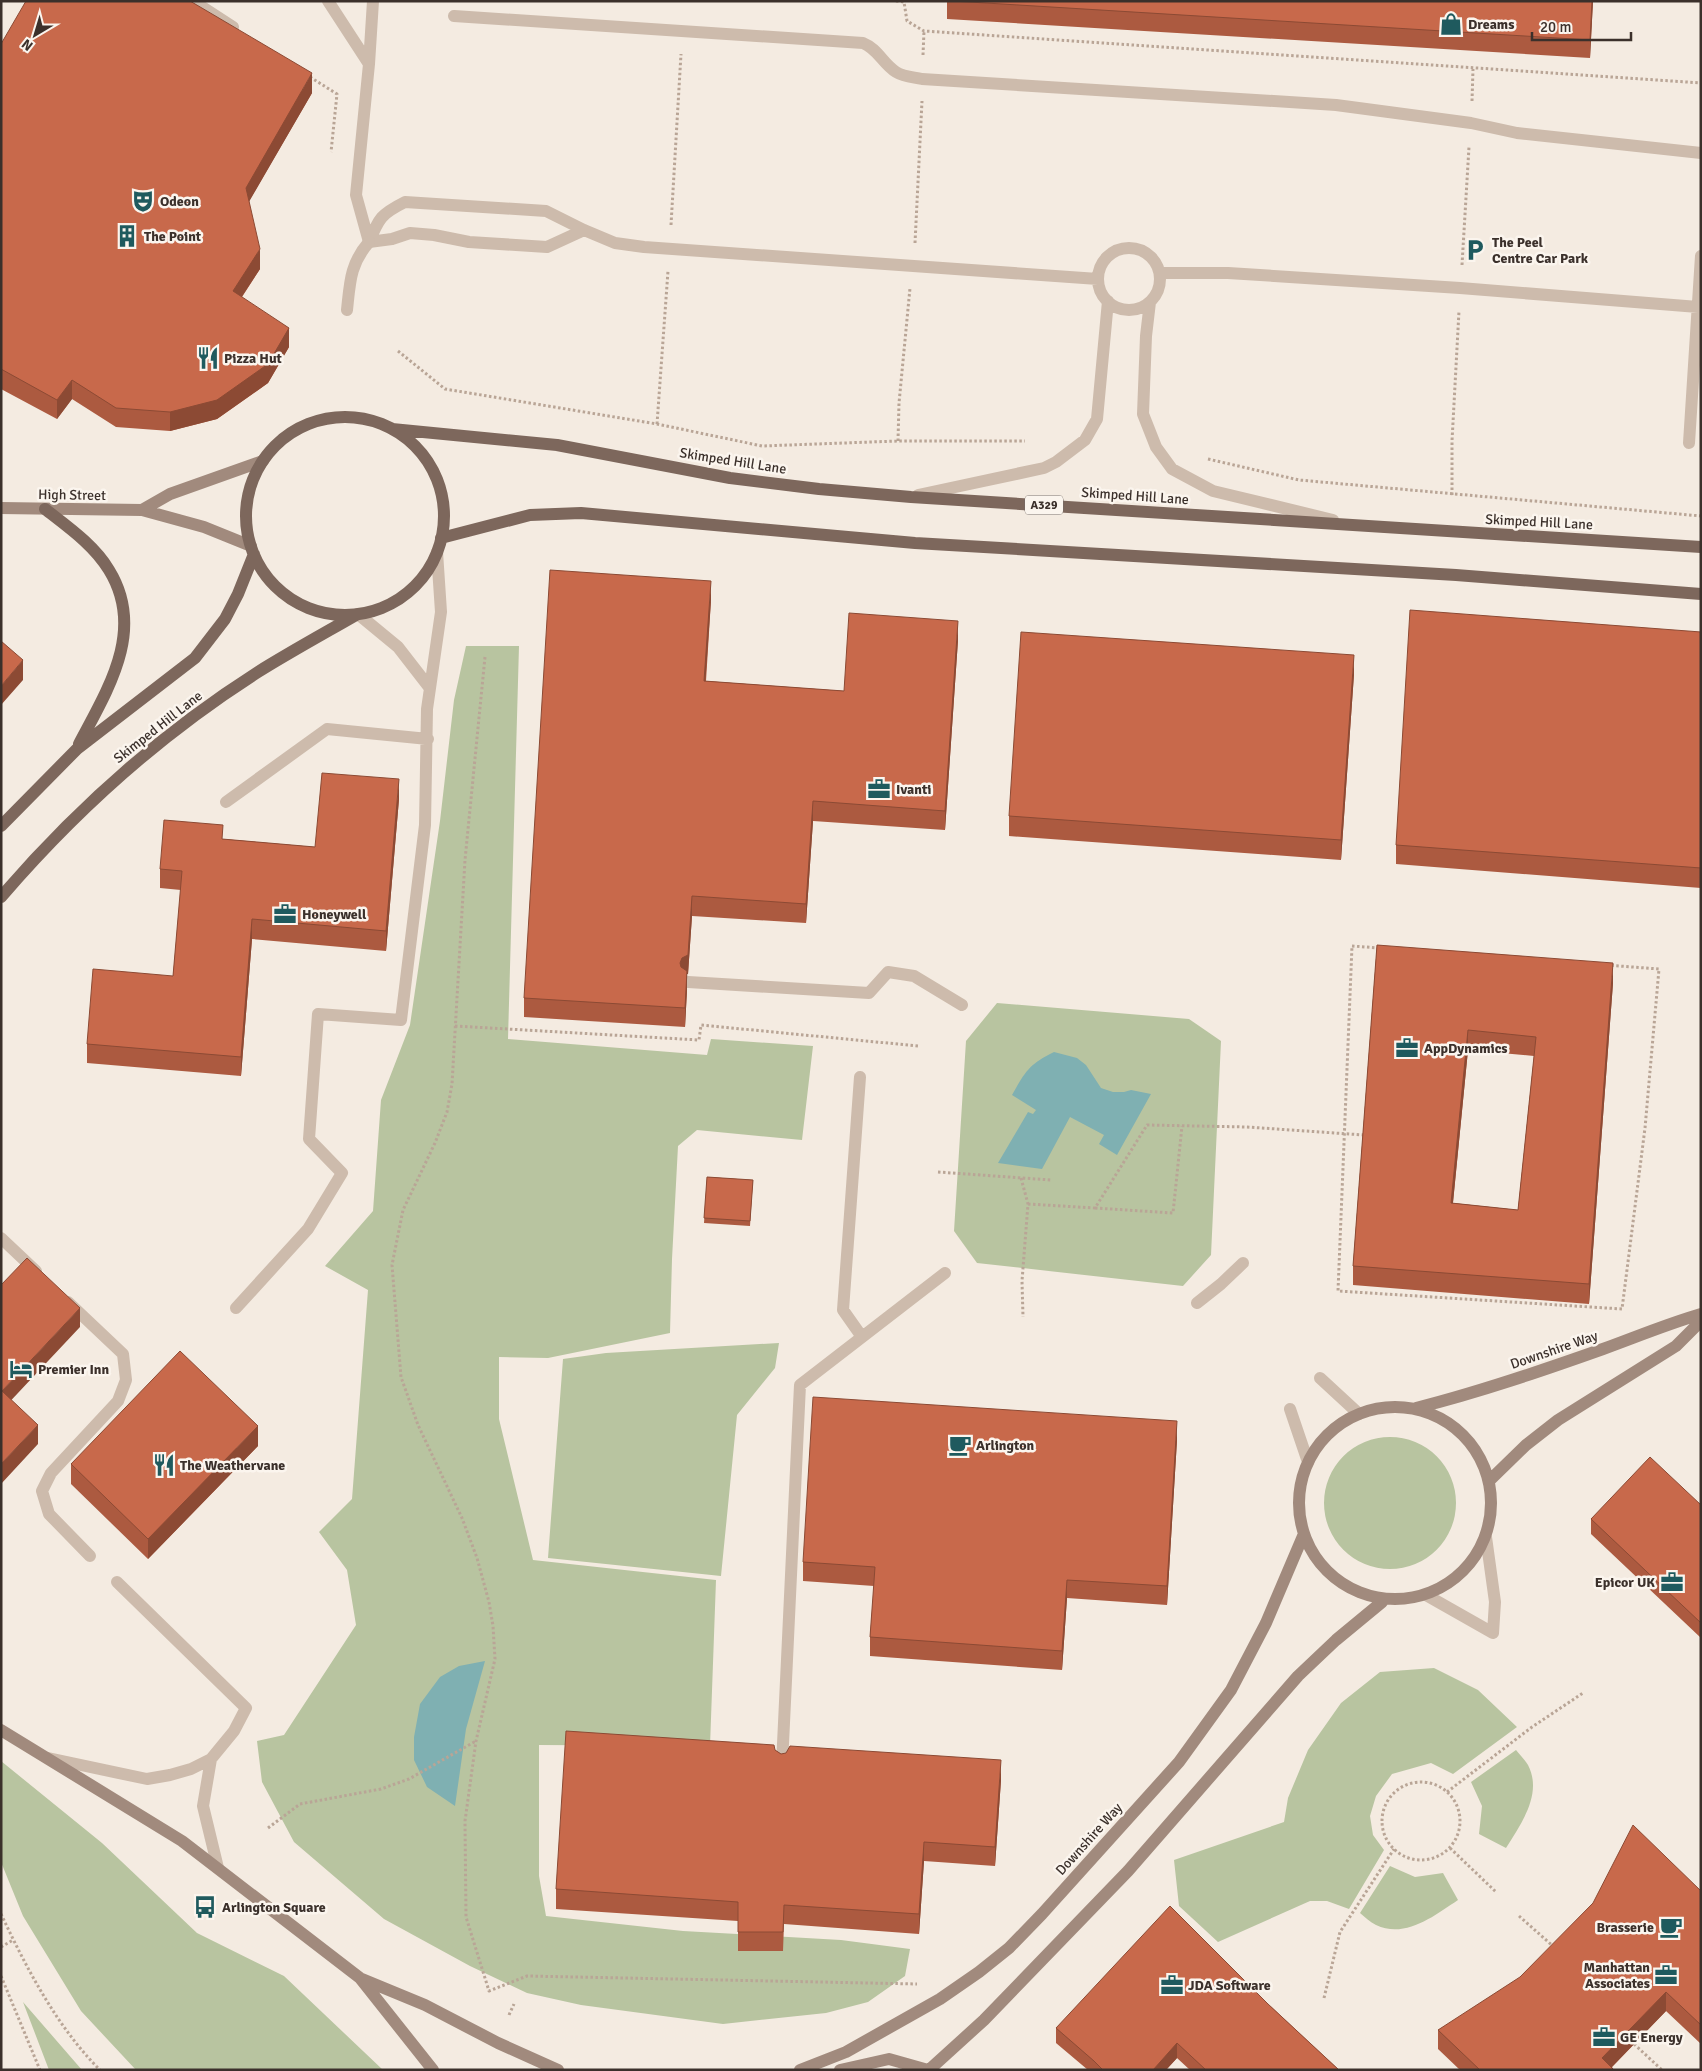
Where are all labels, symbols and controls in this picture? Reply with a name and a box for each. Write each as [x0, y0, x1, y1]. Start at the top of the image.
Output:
north arrow [10, 10, 60, 60]
scale bar [1532, 10, 1631, 42]
shop icon: Dreams [1438, 11, 1464, 37]
place label: Dreams [1468, 16, 1514, 33]
text: 20 m [1540, 18, 1571, 36]
text: N [18, 35, 36, 55]
theatre icon: Odeon [130, 188, 156, 214]
place label: Odeon [160, 193, 199, 210]
building icon: The Point [114, 223, 140, 249]
place label: The Point [144, 228, 202, 245]
place label: The Peel Centre Car Park [1492, 234, 1589, 267]
parking icon: The Peel Centre Car Park [1462, 237, 1488, 263]
restaurant icon: Pizza Hut [195, 345, 221, 371]
place label: Pizza Hut [224, 350, 283, 367]
street label: Skimped Hill Lane [678, 444, 788, 478]
street label: Skimped Hill Lane [1081, 484, 1189, 508]
street label: High Street [38, 486, 106, 504]
road number: A329 [1025, 496, 1063, 514]
street label: Skimped Hill Lane [1485, 511, 1593, 533]
street label: Skimped Hill Lane [110, 687, 206, 767]
office icon: Ivanti [866, 776, 892, 802]
place label: Ivanti [896, 781, 931, 798]
office icon: Honeywell [272, 901, 298, 927]
place label: Honeywell [302, 906, 367, 923]
office icon: AppDynamics [1394, 1035, 1420, 1061]
place label: AppDynamics [1424, 1040, 1507, 1057]
street label: Downshire Way [1508, 1327, 1600, 1373]
hotel icon: Premier Inn [8, 1356, 34, 1382]
place label: Premier Inn [38, 1361, 110, 1378]
cafe icon: Arlington [947, 1432, 973, 1458]
place label: Arlington [976, 1437, 1034, 1454]
restaurant icon: The Weathervane [151, 1452, 177, 1478]
place label: The Weathervane [180, 1457, 285, 1474]
office icon: Epicor UK [1659, 1569, 1685, 1595]
place label: Epicor UK [1595, 1574, 1655, 1591]
street label: Downshire Way [1052, 1799, 1126, 1879]
bus stop icon: Arlington Square [192, 1894, 218, 1920]
place label: Arlington Square [222, 1899, 326, 1916]
cafe icon: Brasserie [1658, 1914, 1684, 1940]
place label: Brasserie [1597, 1919, 1654, 1936]
place label: Manhattan Associates [1583, 1959, 1650, 1992]
office icon: Manhattan Associates [1653, 1962, 1679, 1988]
office icon: JDA Software [1159, 1972, 1185, 1998]
place label: JDA Software [1188, 1977, 1271, 1994]
office icon: GE Energy [1591, 2024, 1617, 2050]
place label: GE Energy [1620, 2029, 1683, 2046]

